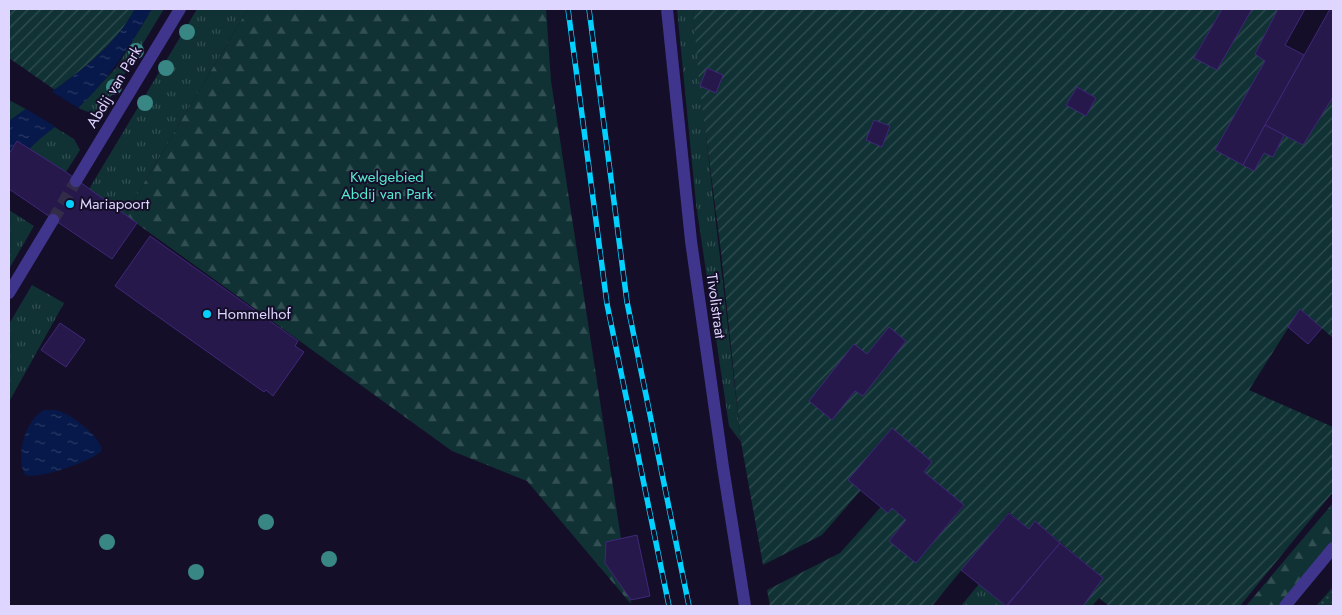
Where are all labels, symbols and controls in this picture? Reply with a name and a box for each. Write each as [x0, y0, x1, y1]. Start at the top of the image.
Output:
street label: Abdij van Park [81, 42, 147, 132]
park label: Kwelgebied Abdij van Park [341, 166, 433, 205]
place label: Mariapoort [80, 193, 150, 215]
marker: Mariapoort [64, 198, 76, 210]
street label: Tivolistraat [701, 272, 732, 340]
place label: Hommelhof [217, 303, 292, 325]
marker: Hommelhof [201, 308, 213, 320]

